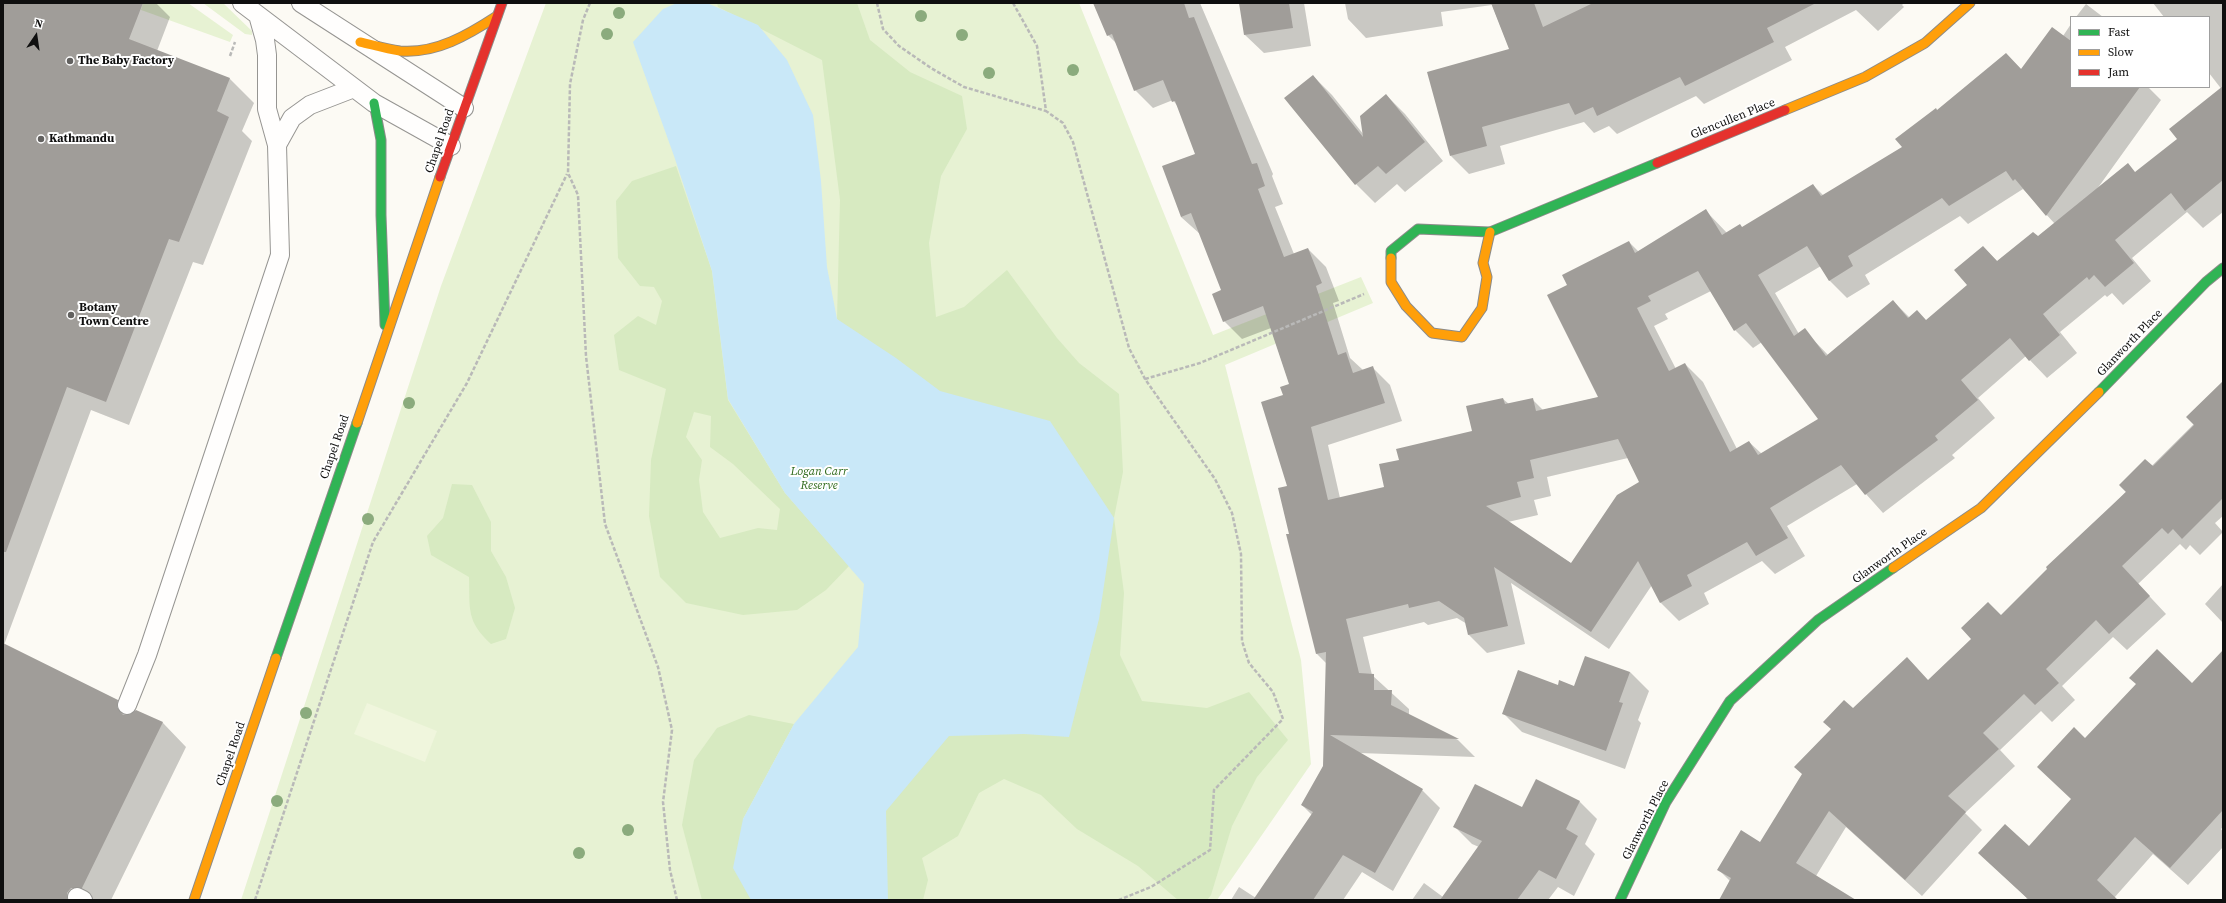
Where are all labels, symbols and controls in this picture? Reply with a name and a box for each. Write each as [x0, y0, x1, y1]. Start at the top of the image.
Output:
north arrow [16, 16, 56, 56]
text: N [33, 16, 44, 32]
legend [2070, 16, 2210, 88]
text: Fast [2108, 24, 2130, 40]
text: Slow [2108, 44, 2133, 60]
place label: The Baby Factory [78, 54, 174, 68]
marker: The Baby Factory [65, 56, 75, 66]
text: Jam [2108, 64, 2129, 80]
street label: Glencullen Place [1689, 95, 1777, 143]
street label: Chapel Road [422, 107, 458, 175]
place label: Kathmandu [49, 132, 114, 146]
marker: Kathmandu [36, 134, 46, 144]
place label: Botany Town Centre [79, 301, 149, 329]
street label: Glanworth Place [2094, 306, 2166, 380]
marker: Botany Town Centre [66, 310, 76, 320]
street label: Chapel Road [317, 413, 353, 481]
park label: Logan Carr Reserve [790, 465, 848, 493]
street label: Glanworth Place [1850, 525, 1930, 587]
street label: Chapel Road [213, 720, 249, 788]
street label: Glanworth Place [1620, 778, 1672, 862]

